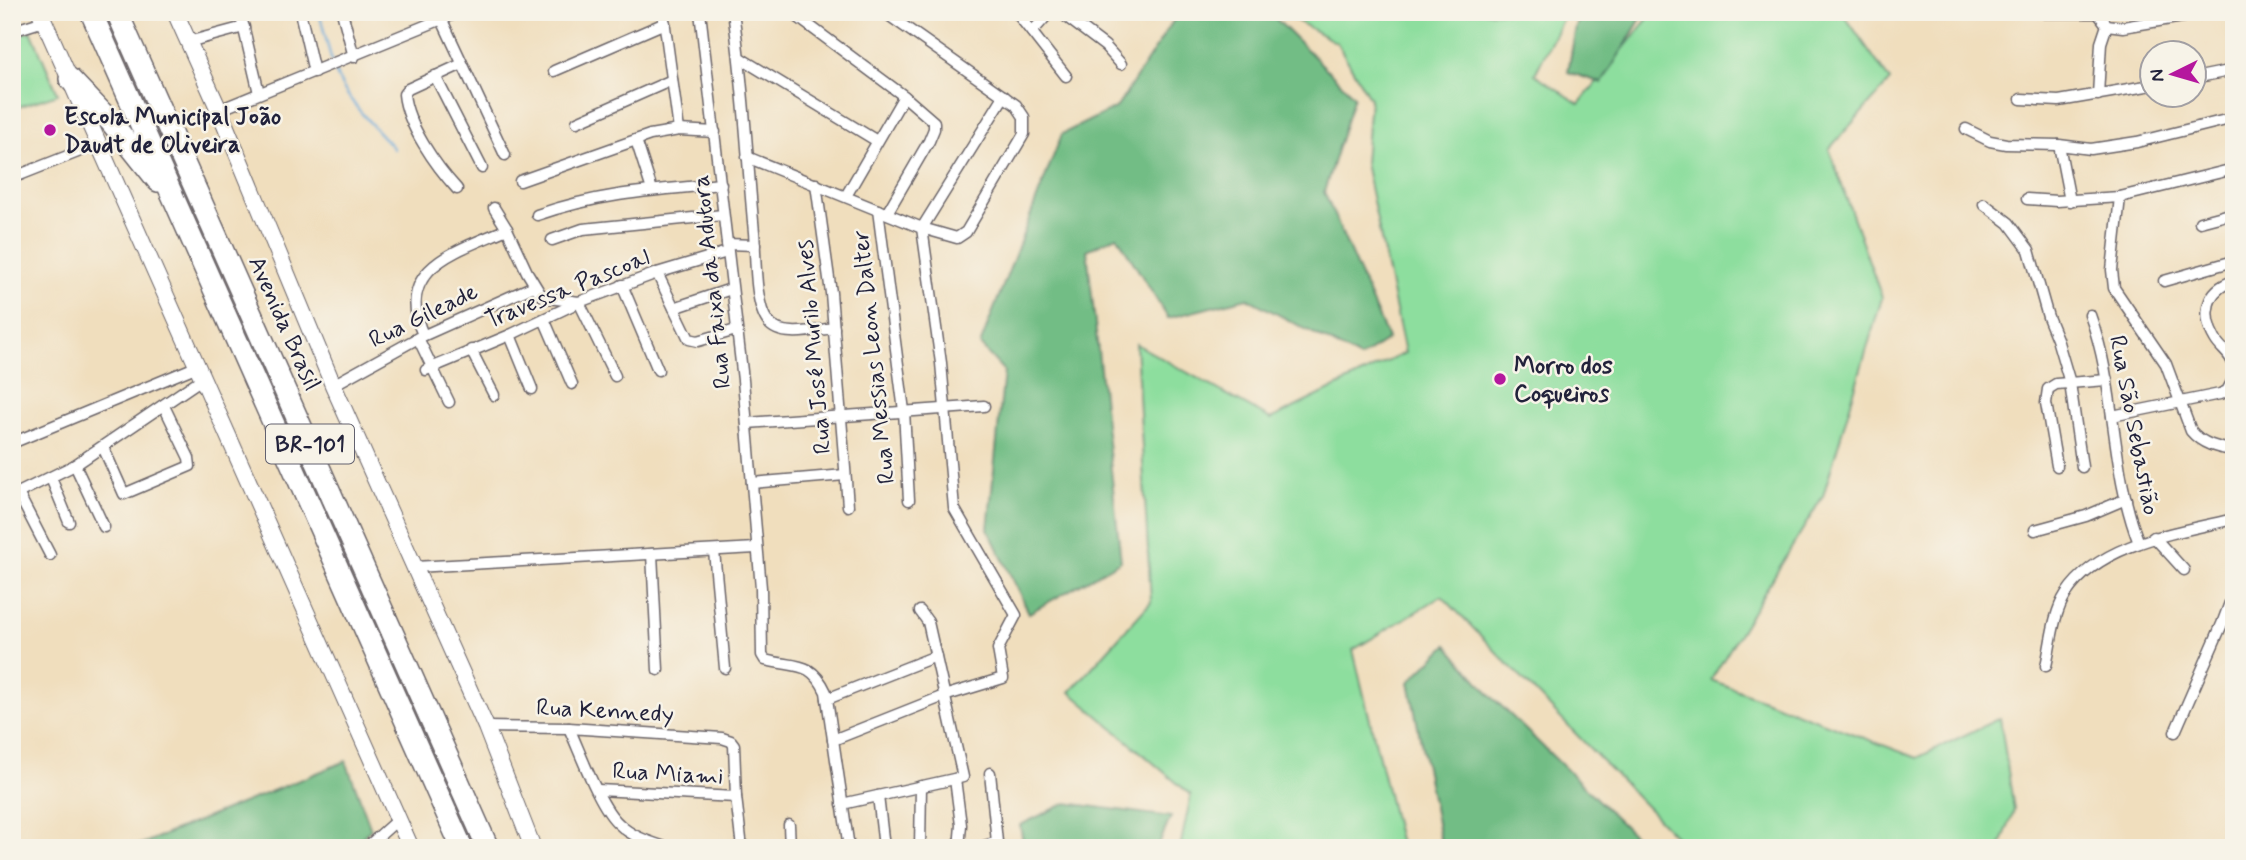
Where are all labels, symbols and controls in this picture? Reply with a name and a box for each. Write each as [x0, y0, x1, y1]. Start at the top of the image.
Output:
north arrow [2138, 38, 2208, 108]
text: N [2145, 68, 2171, 83]
place label: Escola Municipal João Daudt de Oliveira [64, 102, 281, 161]
marker: Escola Municipal João Daudt de Oliveira [42, 122, 58, 138]
street label: Rua Faixa da Adutora [686, 173, 739, 390]
street label: Rua Messias Leon Dalter [846, 228, 903, 486]
street label: Rua José Murilo Alves [790, 238, 839, 455]
street label: Travessa Pascoal [481, 242, 654, 337]
street label: Avenida Brasil [240, 251, 327, 396]
street label: Rua Gileade [364, 277, 483, 356]
street label: Rua São Sebastião [2101, 333, 2166, 518]
place label: Morro dos Coqueiros [1514, 351, 1613, 410]
marker: Morro dos Coqueiros [1492, 371, 1508, 387]
road number: BR-101 [266, 424, 354, 464]
street label: Rua Kennedy [535, 692, 675, 731]
street label: Rua Miami [611, 756, 724, 793]

